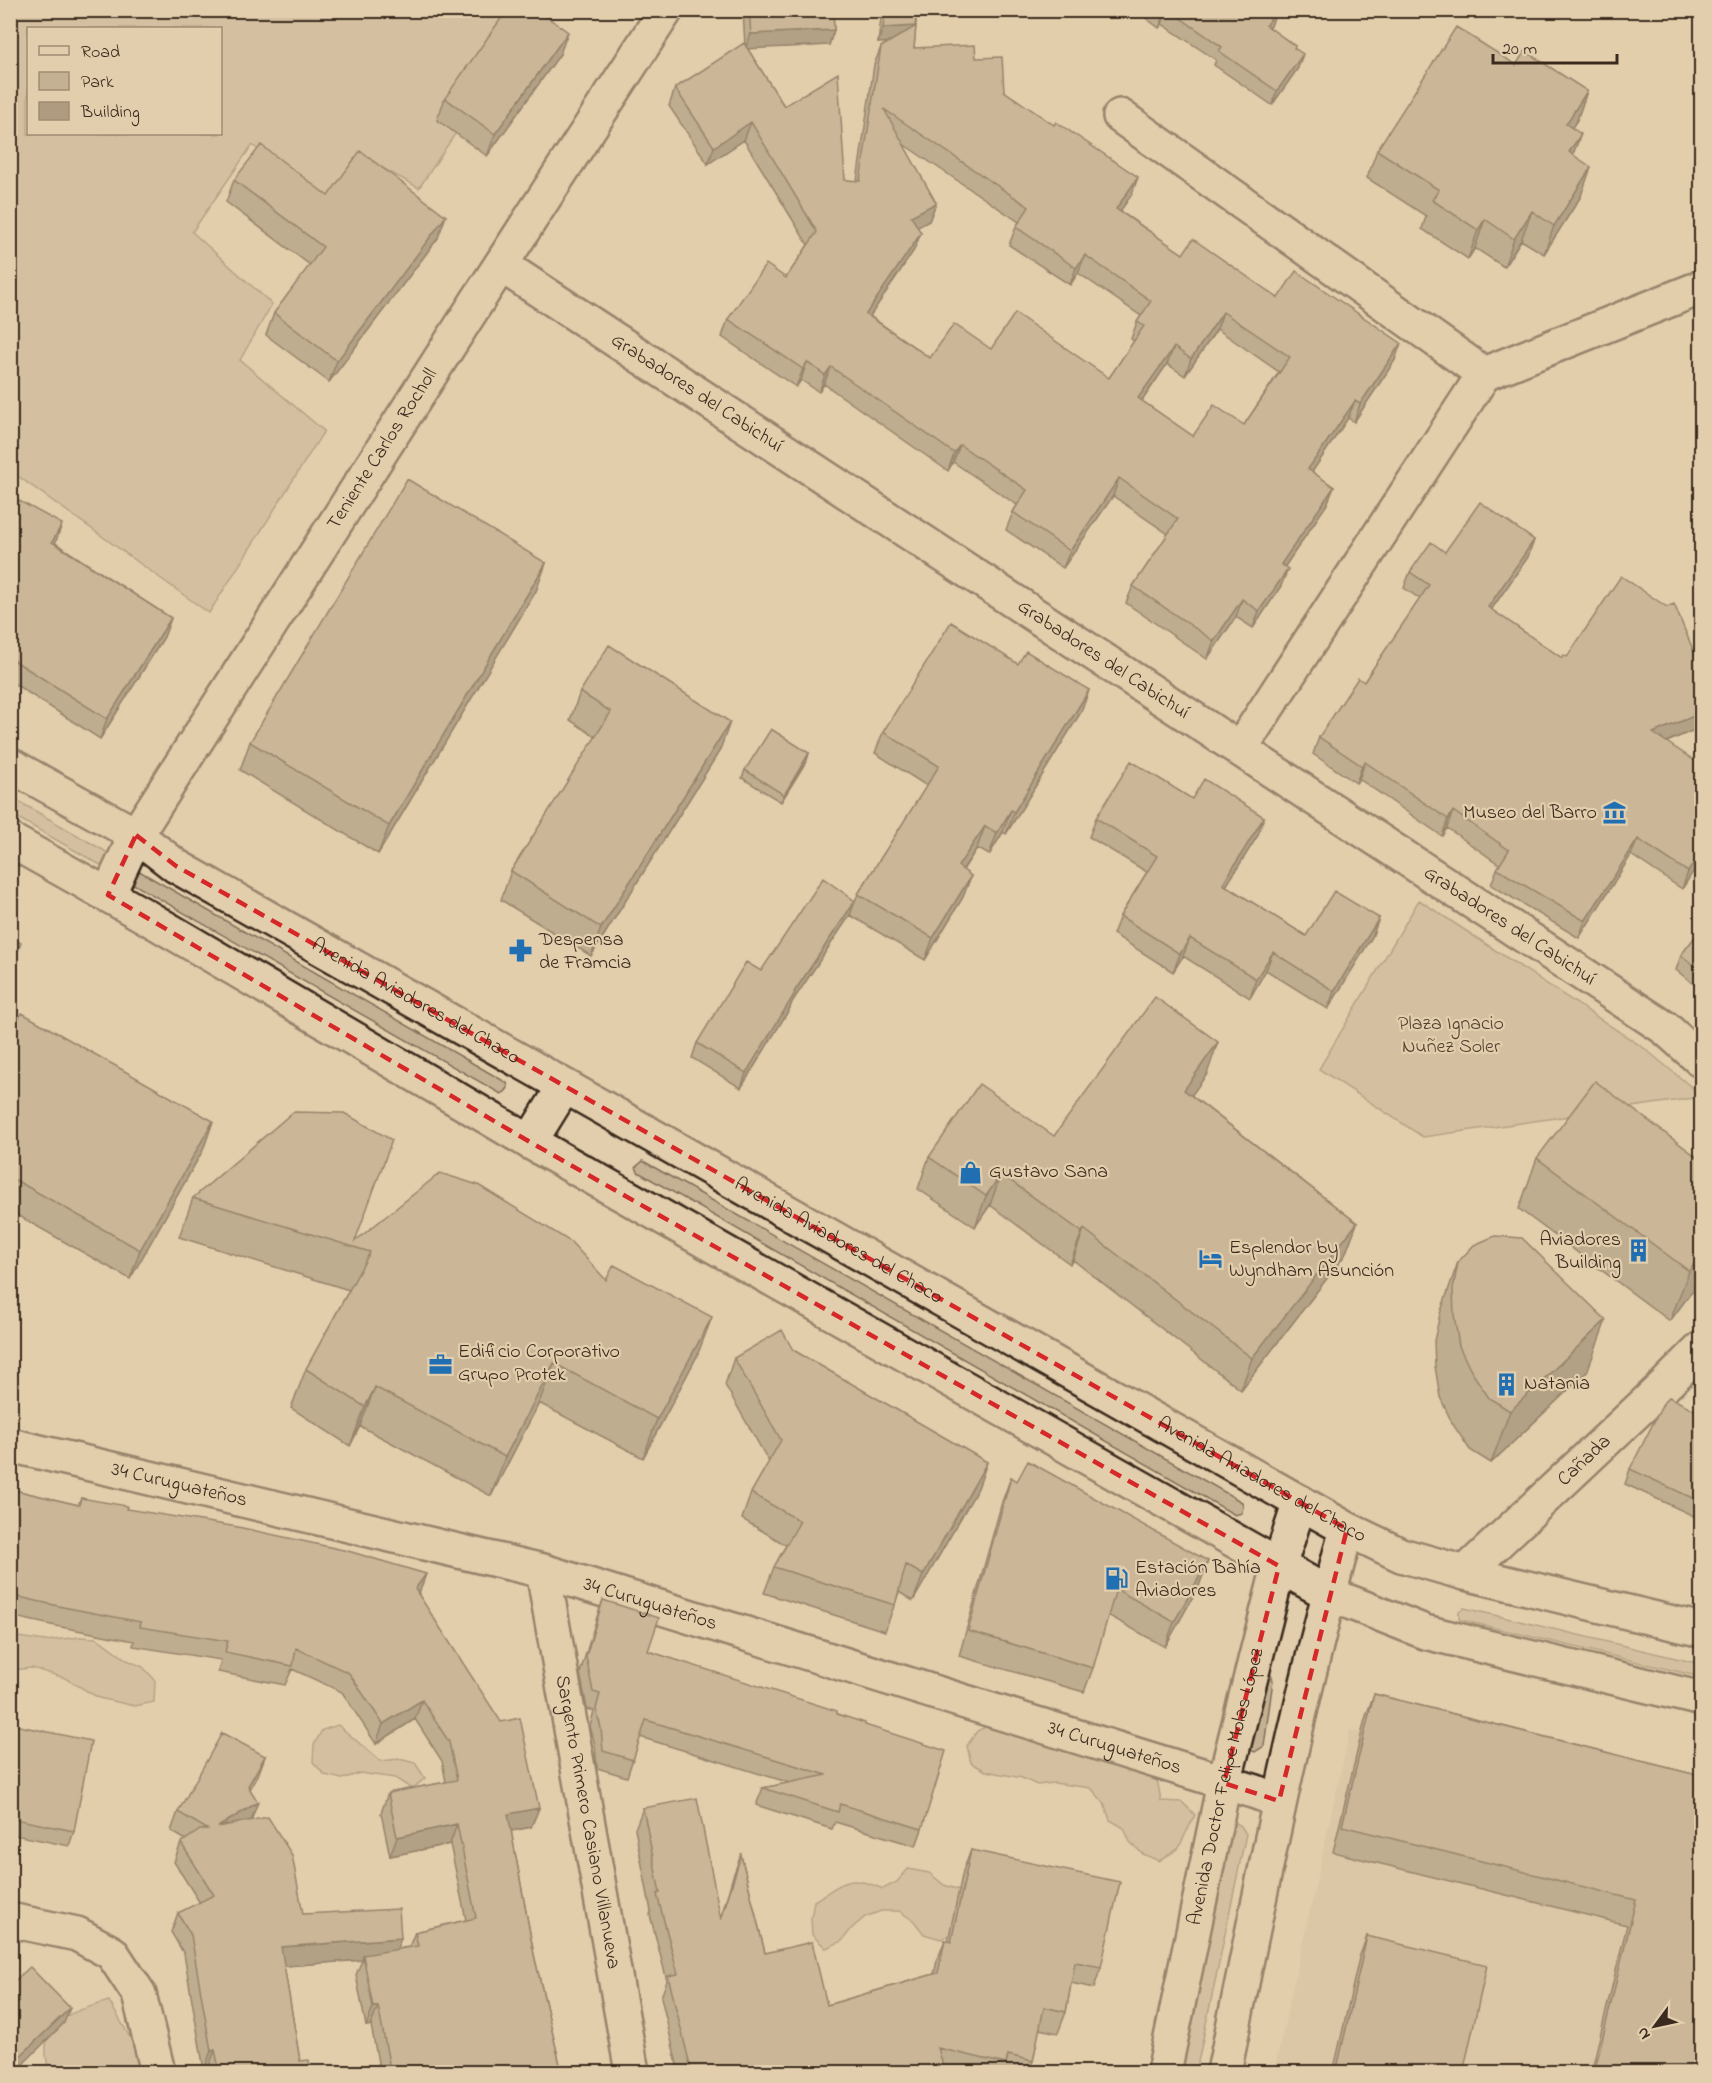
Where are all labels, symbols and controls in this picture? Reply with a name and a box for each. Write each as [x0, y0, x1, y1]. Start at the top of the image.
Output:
legend [27, 27, 222, 135]
scale bar [1493, 27, 1618, 65]
text: 20 m [1502, 37, 1537, 63]
text: Road [81, 40, 120, 66]
text: Park [81, 70, 114, 96]
text: Building [80, 100, 140, 127]
street label: Grabadores del Cabichuí [605, 326, 789, 460]
street label: Teniente Carlos Rocholl [320, 363, 445, 536]
street label: Grabadores del Cabichuí [1011, 593, 1195, 727]
place label: Museo del Barro [1463, 799, 1597, 828]
museum icon: Museo del Barro [1602, 800, 1628, 826]
street label: Grabadores del Cabichuí [1418, 859, 1602, 993]
place label: Despensa de Framcia [538, 926, 631, 978]
street label: Avenida Aviadores del Chaco [306, 931, 525, 1072]
pharmacy icon: Despensa de Framcia [508, 938, 534, 964]
park label: Plaza Ignacio Nuñez Soler [1398, 1010, 1504, 1062]
place label: Gustavo Sana [989, 1158, 1108, 1187]
shop icon: Gustavo Sana [958, 1159, 984, 1185]
street label: Avenida Aviadores del Chaco [729, 1170, 948, 1312]
place label: Aviadores Building [1540, 1226, 1621, 1279]
place label: Esplendor by Wyndham Asunción [1229, 1234, 1394, 1286]
building icon: Aviadores Building [1626, 1238, 1652, 1264]
hotel icon: Esplendor by Wyndham Asunción [1198, 1246, 1224, 1272]
place label: Edificio Corporativo Grupo Protek [458, 1338, 620, 1390]
office icon: Edificio Corporativo Grupo Protek [427, 1351, 453, 1377]
place label: Natania [1524, 1370, 1590, 1399]
building icon: Natania [1493, 1371, 1519, 1397]
street label: Avenida Aviadores del Chaco [1152, 1410, 1371, 1551]
street label: Cañada [1551, 1428, 1618, 1493]
street label: 34 Curuguateños [108, 1455, 250, 1515]
place label: Estación Bahía Aviadores [1135, 1554, 1261, 1606]
fuel station icon: Estación Bahía Aviadores [1104, 1566, 1130, 1592]
street label: 34 Curuguateños [580, 1570, 721, 1639]
street label: Avenida Doctor Felipe Molas López [1180, 1644, 1272, 1928]
street label: Sargento Primero Casiano Villanueva [547, 1673, 628, 1971]
street label: 34 Curuguateños [1044, 1714, 1185, 1783]
north arrow [1625, 1996, 1685, 2056]
text: N [1631, 2022, 1657, 2044]

